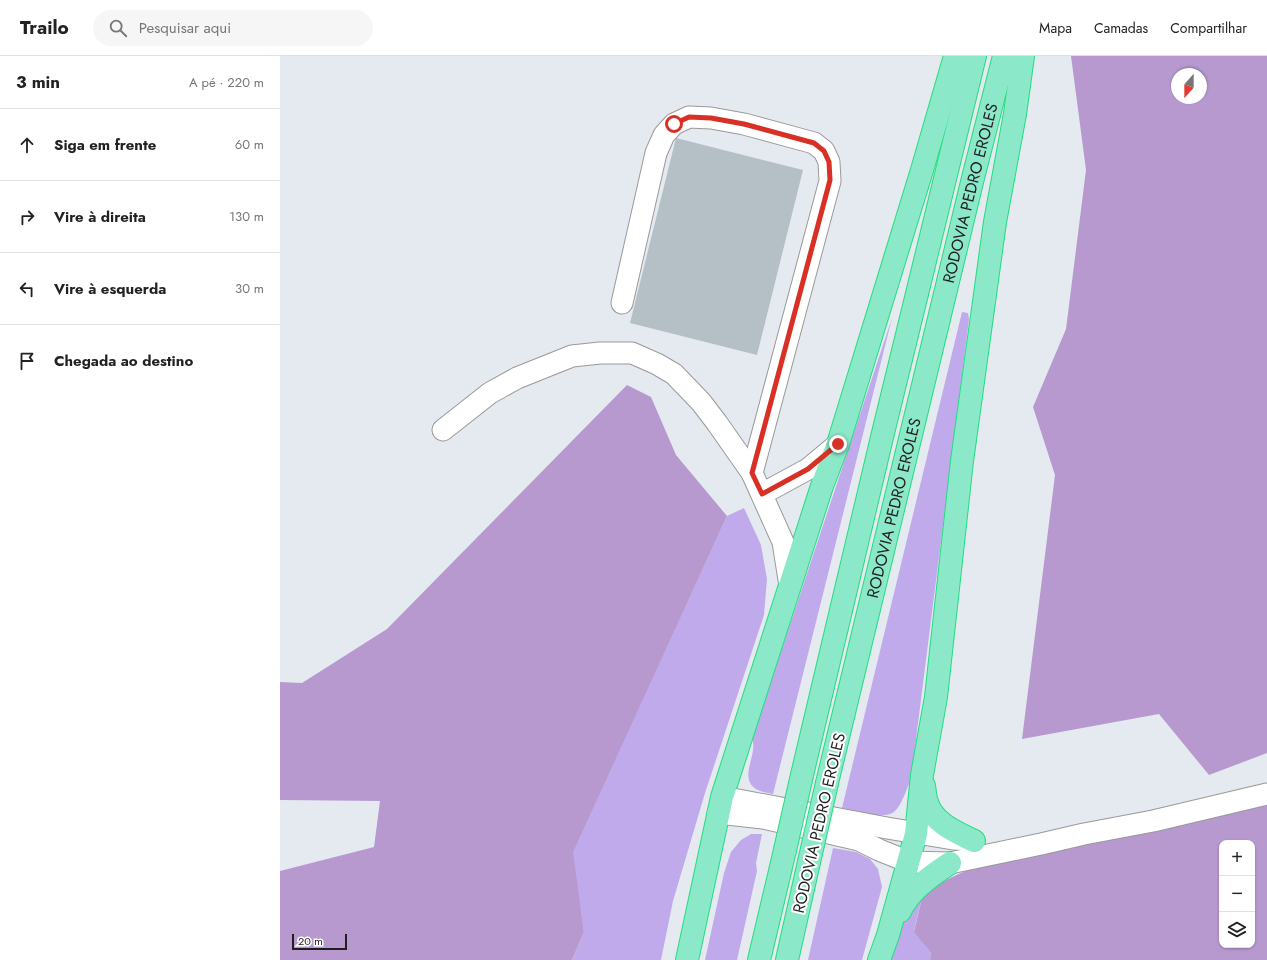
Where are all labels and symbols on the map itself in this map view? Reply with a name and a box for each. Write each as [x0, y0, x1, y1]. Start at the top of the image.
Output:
north arrow [1171, 68, 1207, 104]
street label: RODOVIA PEDRO EROLES [937, 100, 1003, 285]
route start [665, 115, 683, 133]
street label: RODOVIA PEDRO EROLES [861, 415, 926, 600]
route end [829, 435, 847, 453]
street label: RODOVIA PEDRO EROLES [787, 730, 851, 915]
scale bar [292, 932, 347, 951]

